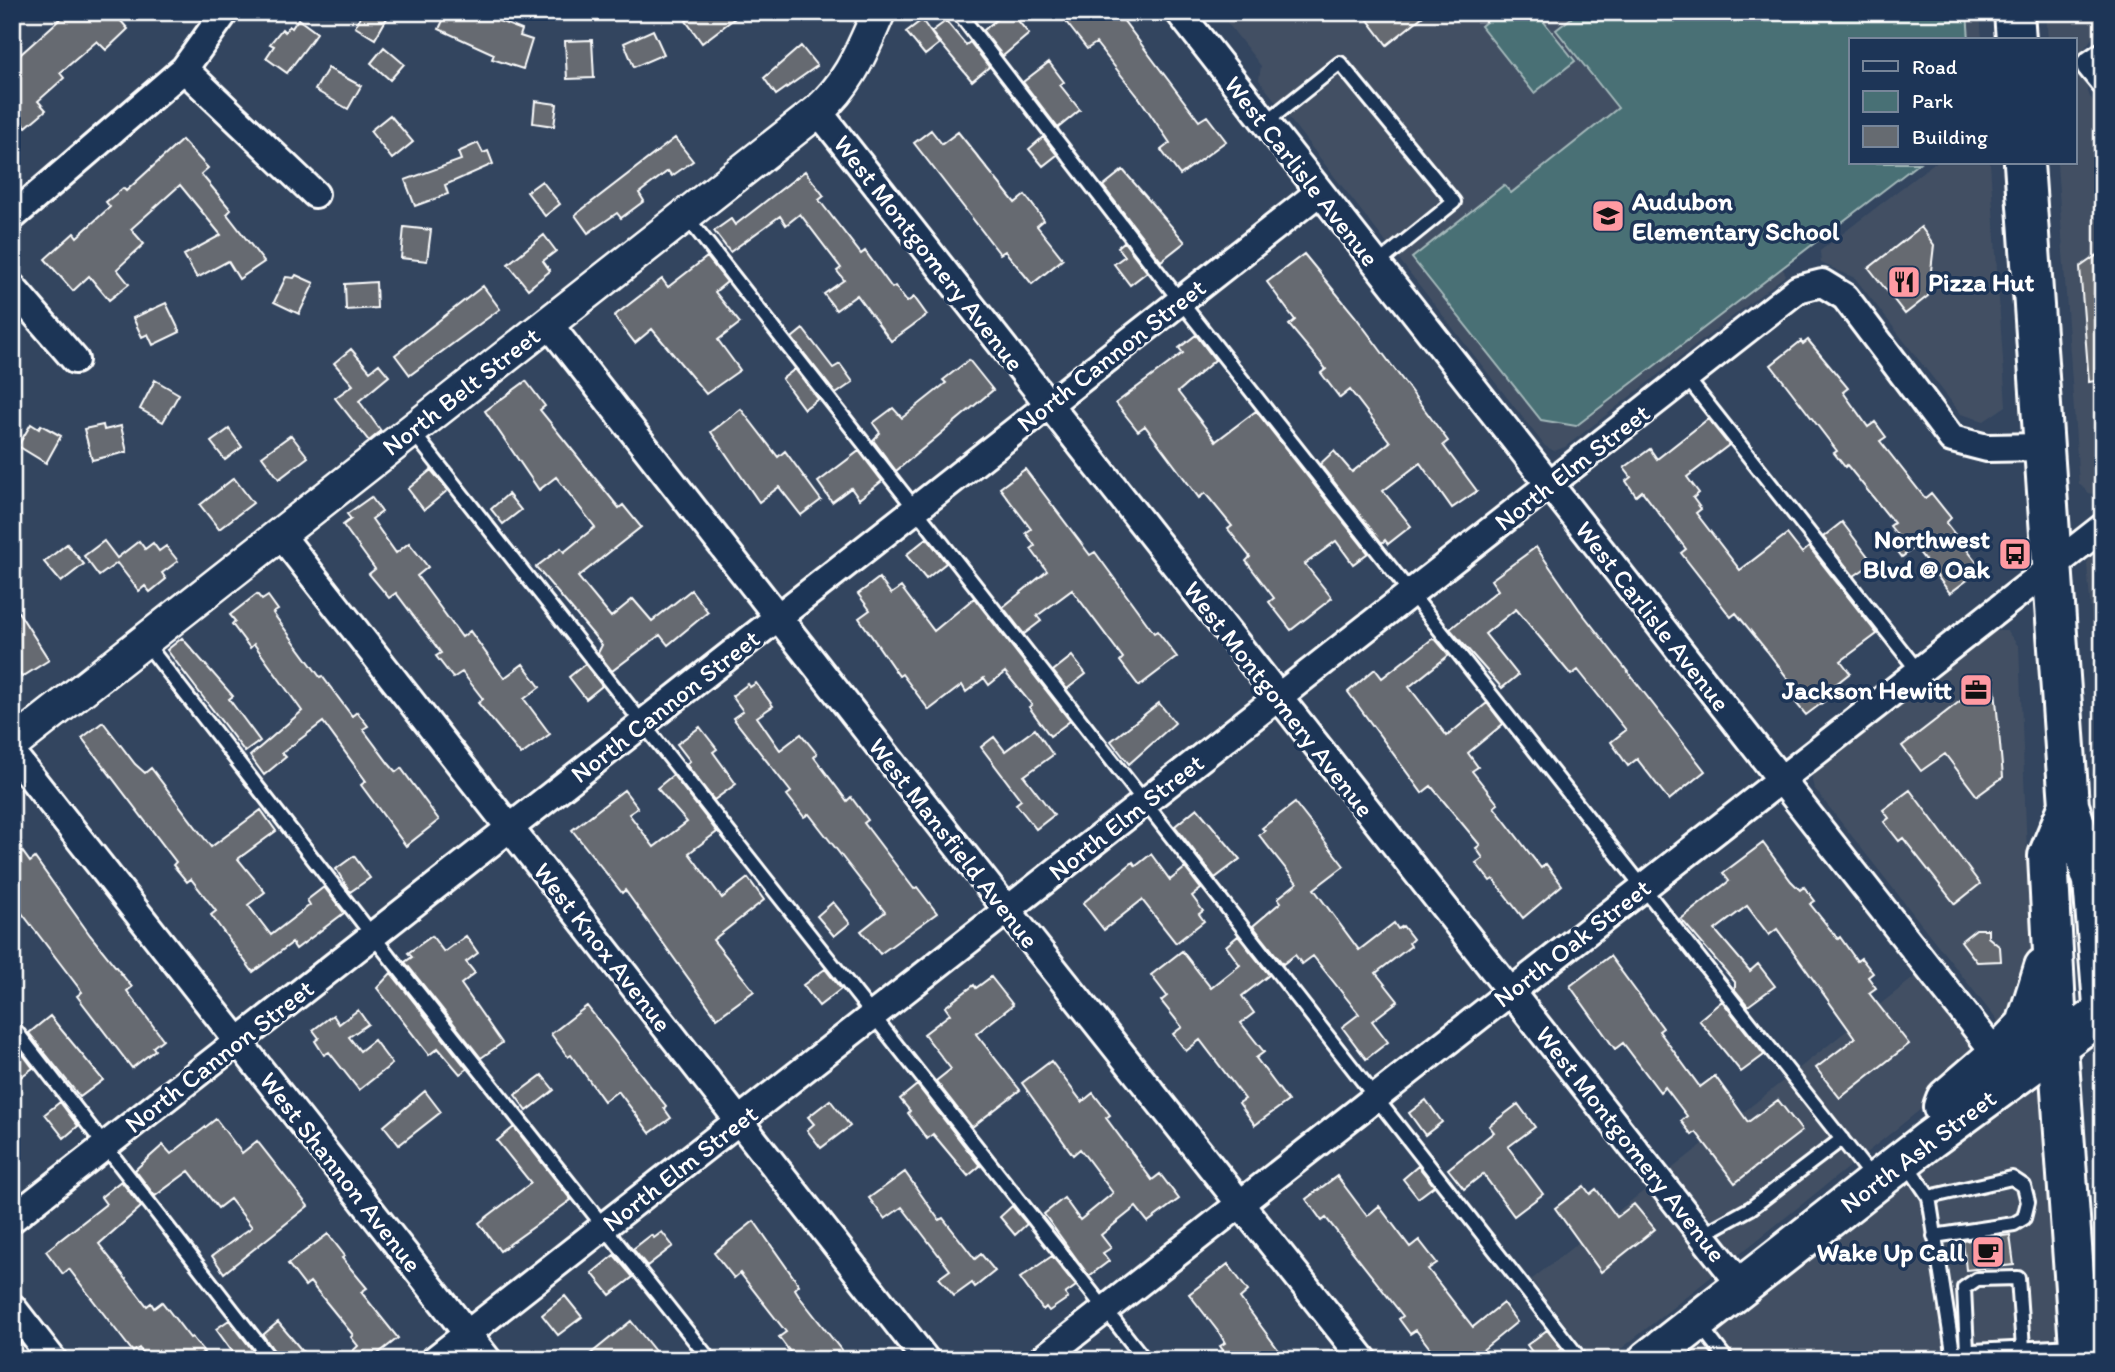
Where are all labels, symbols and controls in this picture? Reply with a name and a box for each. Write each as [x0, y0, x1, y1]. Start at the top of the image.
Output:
legend [1849, 38, 2076, 164]
text: Road [1912, 54, 1958, 79]
street label: West Carlisle Avenue [1218, 69, 1386, 273]
text: Park [1912, 88, 1954, 113]
text: Building [1912, 124, 1988, 149]
street label: West Montgomery Avenue [827, 128, 1031, 378]
place label: Audubon Elementary School [1631, 185, 1840, 247]
school or university icon: Audubon Elementary School [1589, 197, 1627, 235]
restaurant icon: Pizza Hut [1885, 263, 1923, 301]
place label: Pizza Hut [1928, 266, 2034, 298]
street label: North Cannon Street [1010, 271, 1212, 439]
street label: North Belt Street [376, 319, 547, 463]
street label: North Elm Street [1488, 396, 1656, 538]
street label: West Carlisle Avenue [1569, 514, 1737, 718]
place label: Northwest Blvd @ Oak [1863, 523, 1991, 585]
bus stop icon: Northwest Blvd @ Oak [1996, 535, 2034, 573]
street label: West Montgomery Avenue [1177, 574, 1381, 824]
street label: North Cannon Street [564, 622, 766, 790]
office icon: Jackson Hewitt [1957, 671, 1995, 709]
place label: Jackson Hewitt [1781, 674, 1952, 706]
street label: West Mansfield Avenue [862, 731, 1046, 955]
street label: North Elm Street [1042, 746, 1210, 888]
street label: West Knox Avenue [527, 856, 679, 1038]
street label: North Oak Street [1487, 871, 1657, 1014]
street label: North Cannon Street [118, 972, 320, 1140]
street label: West Montgomery Avenue [1529, 1019, 1733, 1269]
street label: West Shannon Avenue [253, 1065, 429, 1279]
street label: North Ash Street [1834, 1082, 2003, 1220]
street label: North Elm Street [596, 1097, 764, 1239]
cafe icon: Wake Up Call [1969, 1233, 2007, 1271]
place label: Wake Up Call [1817, 1236, 1965, 1268]

